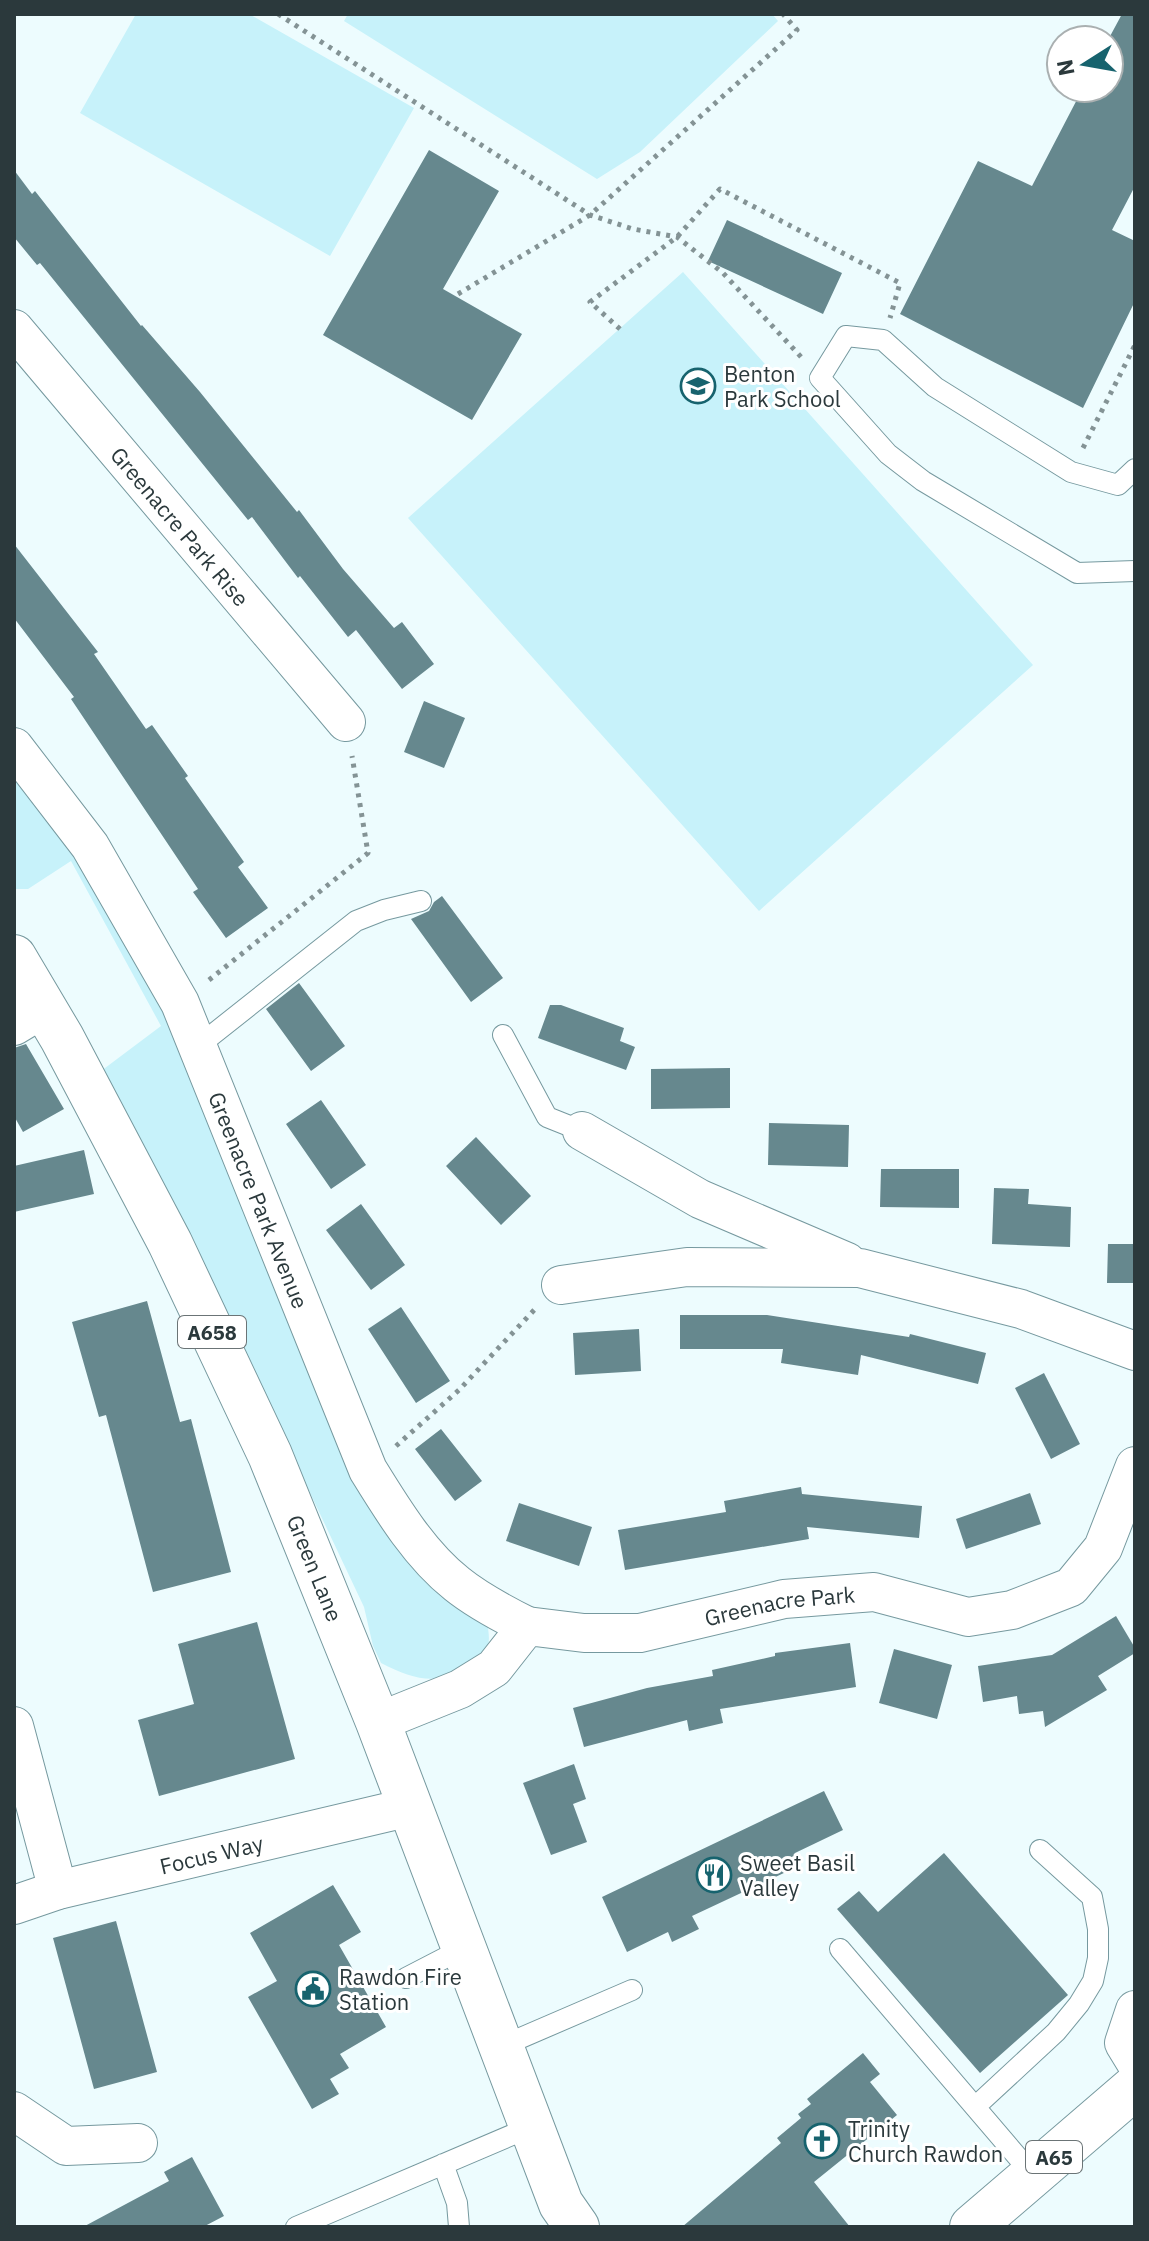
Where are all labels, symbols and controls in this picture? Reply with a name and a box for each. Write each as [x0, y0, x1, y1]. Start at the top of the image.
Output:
north arrow [1045, 24, 1125, 104]
text: N [1049, 57, 1081, 79]
place label: Benton Park School [724, 359, 841, 413]
school or university icon: Benton Park School [679, 367, 717, 405]
street label: Greenacre Park Rise [105, 440, 256, 612]
street label: Greenacre Park Avenue [203, 1087, 316, 1313]
road number: A658 [178, 1316, 246, 1348]
street label: Green Lane [281, 1510, 350, 1625]
street label: Greenacre Park [701, 1579, 856, 1632]
street label: Focus Way [157, 1828, 266, 1880]
place label: Sweet Basil Valley [740, 1848, 855, 1902]
restaurant icon: Sweet Basil Valley [695, 1856, 733, 1894]
place label: Rawdon Fire Station [339, 1962, 462, 2016]
public building icon: Rawdon Fire Station [294, 1970, 332, 2008]
place label: Trinity Church Rawdon [848, 2114, 1003, 2168]
church icon: Trinity Church Rawdon [803, 2122, 841, 2160]
road number: A65 [1026, 2141, 1082, 2173]

